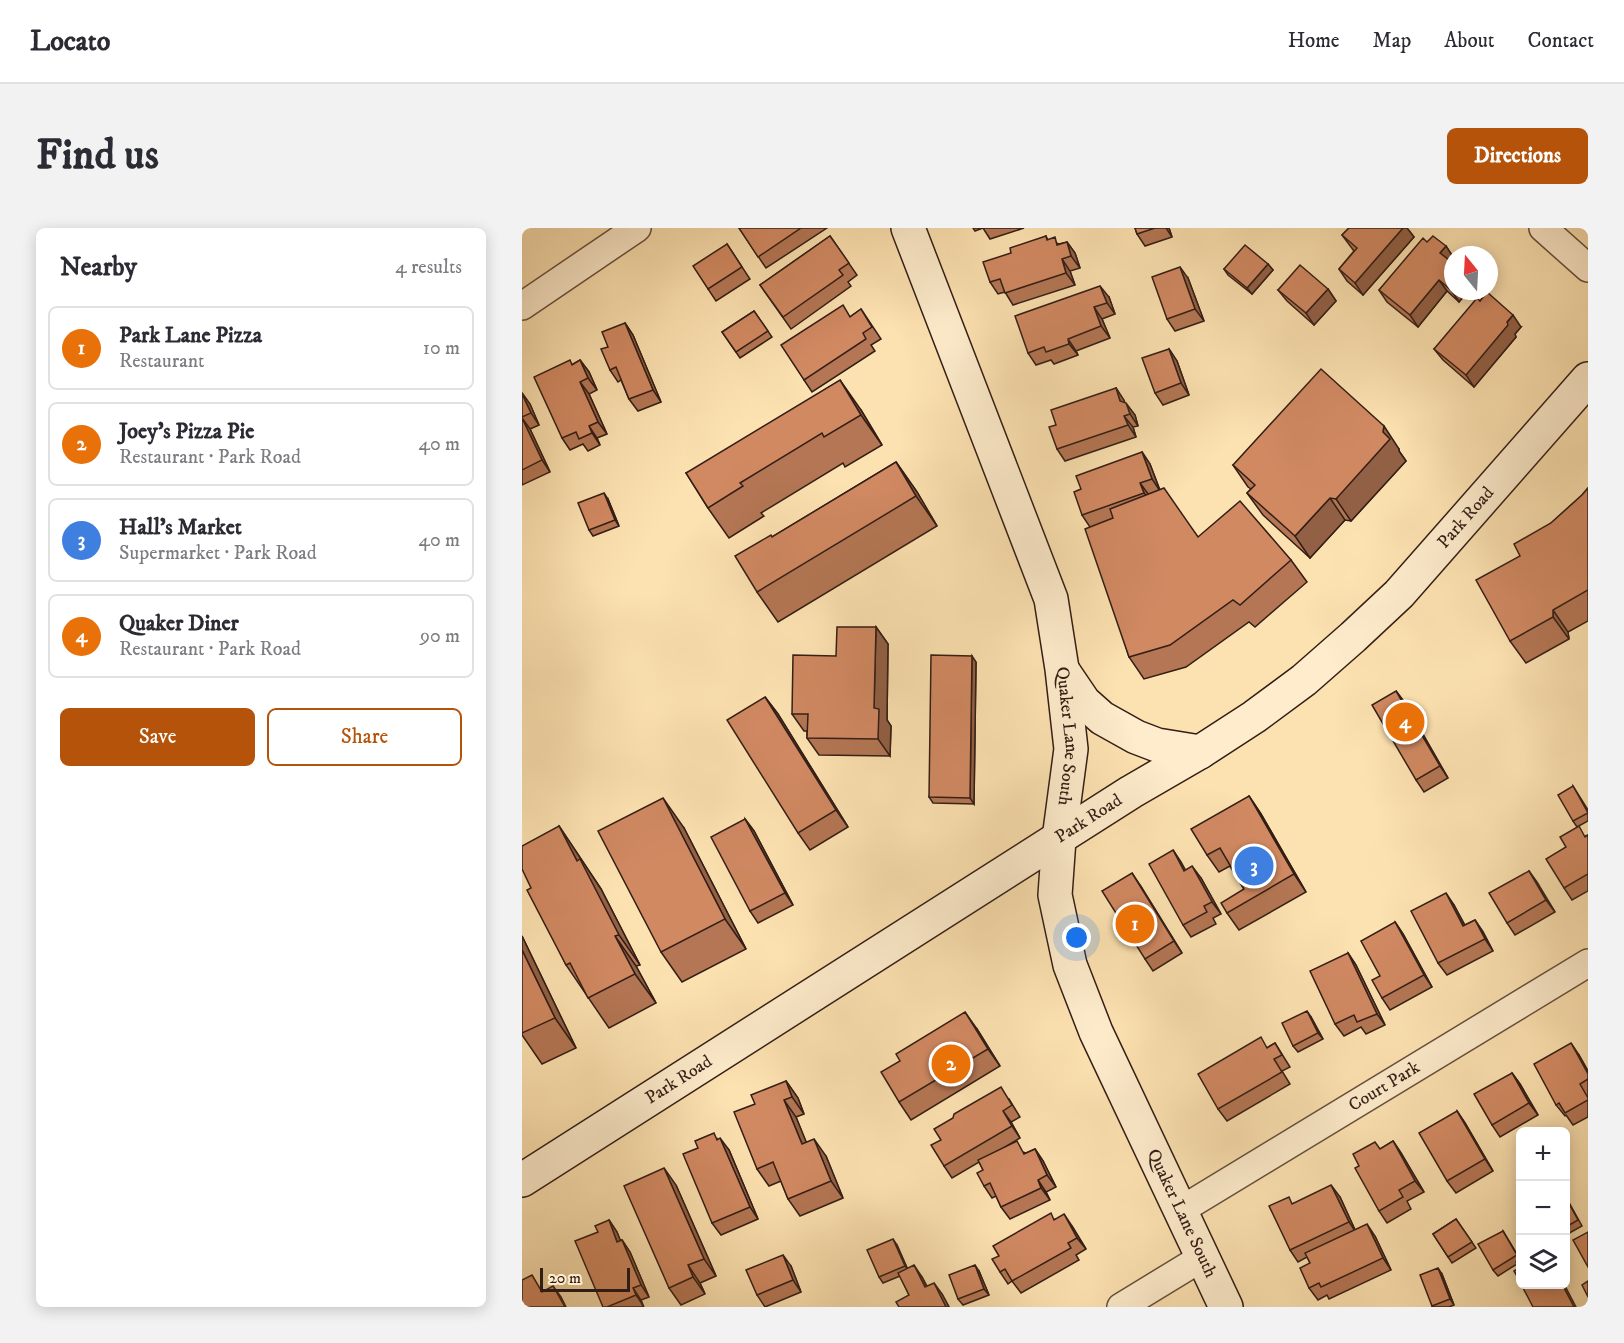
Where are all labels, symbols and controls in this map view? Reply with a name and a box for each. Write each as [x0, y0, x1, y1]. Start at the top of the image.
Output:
text: Locato [30, 24, 110, 59]
text: Home [1288, 28, 1340, 54]
text: Map [1373, 28, 1411, 54]
text: About [1444, 28, 1495, 54]
text: Contact [1528, 28, 1594, 54]
button: Directions [1447, 128, 1588, 184]
text: Find us [36, 130, 159, 182]
north arrow [1444, 246, 1498, 300]
text: Nearby [60, 251, 137, 284]
text: 4 results [395, 255, 462, 280]
text: Park Lane Pizza [119, 322, 262, 349]
text: 1 [78, 336, 85, 361]
text: 10 m [423, 336, 460, 361]
text: Restaurant [119, 349, 204, 374]
text: Joey's Pizza Pie [119, 418, 254, 445]
text: 2 [77, 432, 86, 457]
text: 40 m [418, 432, 460, 457]
text: Restaurant · Park Road [119, 445, 301, 470]
street label: Park Road [1433, 482, 1499, 553]
text: Hall's Market [119, 514, 242, 541]
text: 3 [78, 528, 85, 553]
text: 40 m [418, 528, 460, 553]
text: Supermarket · Park Road [119, 541, 317, 566]
text: Quaker Diner [119, 610, 239, 637]
text: 4 [76, 624, 87, 649]
text: 90 m [420, 624, 460, 649]
text: Restaurant · Park Road [119, 637, 301, 662]
street label: Quaker Lane South [1051, 665, 1082, 808]
pin: 4 [1386, 700, 1424, 744]
button: Save [60, 708, 255, 766]
button: Share [267, 708, 462, 766]
street label: Park Road [1051, 790, 1126, 848]
pin: 3 [1234, 844, 1274, 888]
pin: 1 [1116, 902, 1154, 946]
your location [1062, 923, 1091, 952]
pin: 2 [932, 1042, 970, 1086]
street label: Park Road [641, 1051, 716, 1109]
street label: Court Park [1345, 1056, 1424, 1117]
map controls [1516, 1127, 1570, 1289]
button: + [1516, 1127, 1570, 1181]
street label: Quaker Lane South [1142, 1145, 1222, 1282]
button: − [1516, 1181, 1570, 1235]
button: layers [1516, 1235, 1570, 1289]
scale bar [540, 1265, 630, 1292]
text: 20 m [549, 1268, 581, 1288]

